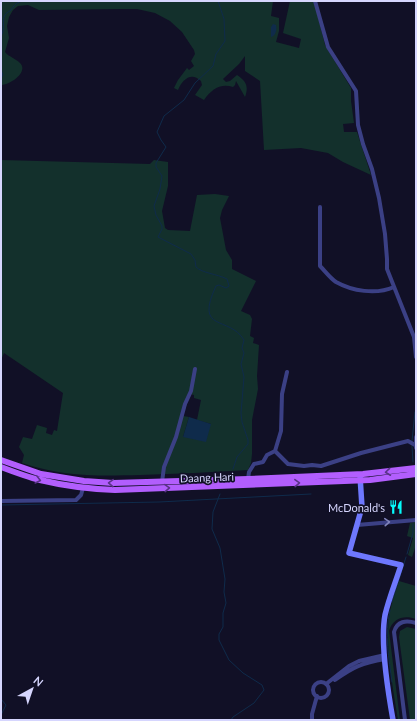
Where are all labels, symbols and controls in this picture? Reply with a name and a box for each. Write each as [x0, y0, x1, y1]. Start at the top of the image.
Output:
one-way arrow [385, 467, 391, 476]
street label: Daang Hari [180, 470, 235, 484]
one-way arrow [35, 475, 41, 483]
one-way arrow [108, 479, 114, 487]
one-way arrow [294, 479, 300, 487]
one-way arrow [164, 484, 170, 493]
restaurant icon: McDonald's [388, 499, 404, 515]
place label: McDonald's [328, 501, 385, 514]
one-way arrow [383, 518, 390, 527]
north arrow [12, 669, 52, 709]
text: N [31, 673, 46, 689]

